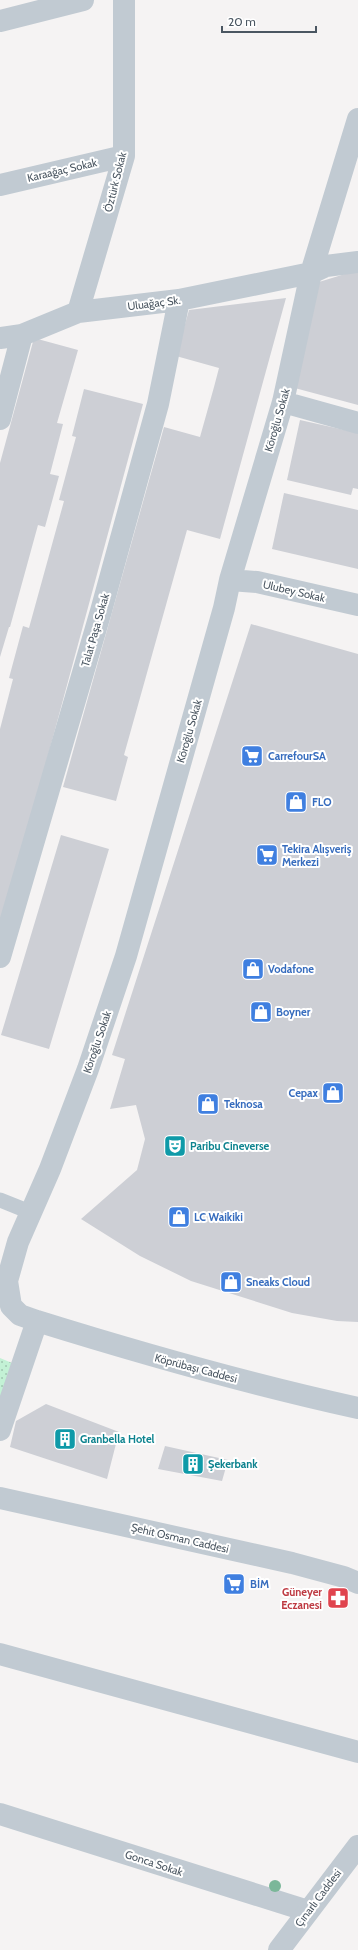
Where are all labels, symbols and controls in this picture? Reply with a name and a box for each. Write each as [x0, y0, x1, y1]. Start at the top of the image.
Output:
scale bar [222, 8, 316, 34]
text: 20 m [228, 14, 256, 29]
street label: Öztürk Sokak [101, 150, 129, 214]
street label: Karaağaç Sokak [26, 155, 98, 185]
street label: Uluağaç Sk. [127, 293, 181, 313]
street label: Köroğlu Sokak [261, 387, 293, 453]
street label: Ulubey Sokak [262, 577, 327, 605]
street label: Talat Paşa Sokak [78, 592, 112, 668]
street label: Köroğlu Sokak [173, 698, 205, 764]
supermarket icon: CarrefourSA [239, 743, 265, 769]
place label: CarrefourSA [268, 749, 326, 763]
shop icon: FLO [283, 789, 309, 815]
place label: FLO [312, 795, 332, 809]
supermarket icon: Tekira Alışveriş Merkezi [254, 842, 280, 868]
place label: Tekira Alışveriş Merkezi [282, 842, 352, 869]
shop icon: Vodafone [240, 956, 266, 982]
place label: Vodafone [268, 962, 314, 976]
shop icon: Boyner [248, 999, 274, 1025]
place label: Boyner [276, 1005, 311, 1019]
street label: Köroğlu Sokak [80, 1009, 114, 1075]
shop icon: Cepax [320, 1080, 346, 1106]
place label: Cepax [289, 1086, 319, 1100]
shop icon: Teknosa [195, 1091, 221, 1117]
place label: Teknosa [224, 1097, 263, 1111]
theatre icon: Paribu Cineverse [162, 1133, 188, 1159]
place label: Paribu Cineverse [190, 1139, 270, 1153]
shop icon: LC Waikiki [166, 1204, 192, 1230]
place label: LC Waikiki [194, 1210, 243, 1224]
shop icon: Sneaks Cloud [218, 1269, 244, 1295]
place label: Sneaks Cloud [246, 1275, 310, 1289]
street label: Köprübaşı Caddesi [153, 1350, 239, 1386]
building icon: Granbella Hotel [52, 1426, 78, 1452]
place label: Granbella Hotel [80, 1432, 155, 1446]
building icon: Şekerbank [180, 1451, 206, 1477]
place label: Şekerbank [208, 1457, 258, 1471]
street label: Şehit Osman Caddesi [130, 1520, 230, 1556]
supermarket icon: BİM [221, 1571, 247, 1597]
place label: BİM [250, 1577, 269, 1591]
place label: Güneyer Eczanesi [281, 1585, 322, 1612]
pharmacy icon: Güneyer Eczanesi [325, 1585, 351, 1611]
street label: Gonca Sokak [123, 1847, 185, 1879]
street label: Çınarlı Caddesi [292, 1866, 344, 1930]

